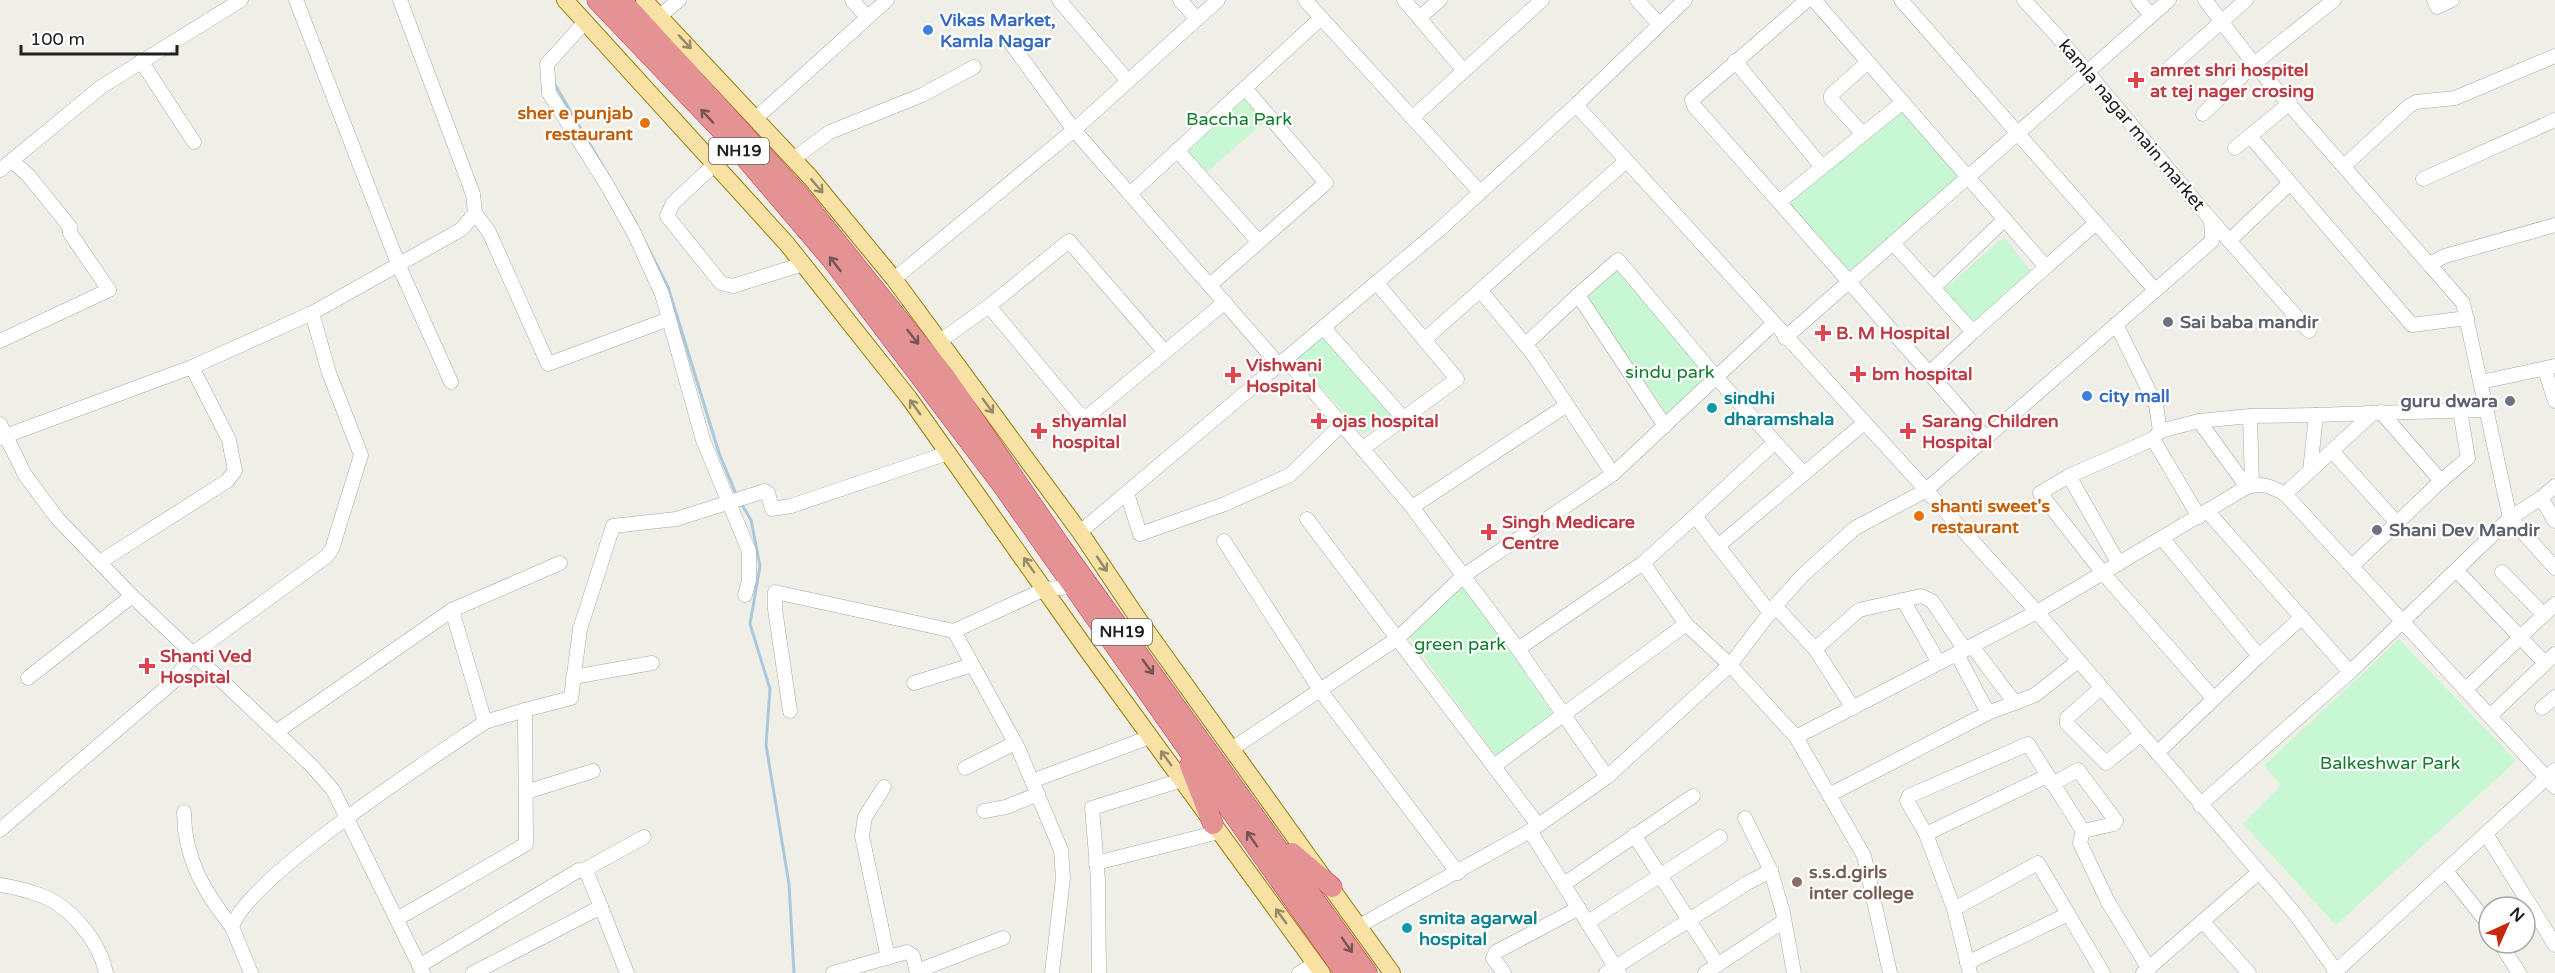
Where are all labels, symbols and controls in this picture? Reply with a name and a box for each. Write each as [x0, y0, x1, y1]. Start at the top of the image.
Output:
place label: Vikas Market, Kamla Nagar [940, 9, 1056, 52]
scale bar [21, 18, 177, 56]
marker: Vikas Market, Kamla Nagar [921, 23, 935, 37]
text: 100 m [30, 28, 85, 50]
one-way arrow [677, 35, 692, 50]
street label: kamla nagar main market [2054, 35, 2210, 215]
place label: amret shri hospitel at tej nager crosing [2150, 59, 2314, 102]
marker: amret shri hospitel at tej nager crosing [2127, 71, 2145, 89]
place label: sher e punjab restaurant [517, 102, 633, 145]
park label: Baccha Park [1186, 108, 1292, 130]
one-way arrow [701, 109, 715, 124]
marker: sher e punjab restaurant [638, 116, 652, 130]
road number: NH19 [709, 138, 769, 164]
one-way arrow [810, 178, 823, 194]
one-way arrow [828, 256, 841, 272]
place label: Sai baba mandir [2180, 311, 2319, 333]
marker: Sai baba mandir [2161, 315, 2175, 329]
place label: B. M Hospital [1836, 322, 1950, 344]
marker: B. M Hospital [1814, 324, 1832, 342]
one-way arrow [907, 328, 920, 344]
place label: Vishwani Hospital [1246, 354, 1322, 397]
park label: sindu park [1625, 361, 1715, 383]
place label: bm hospital [1872, 363, 1972, 385]
marker: bm hospital [1849, 365, 1867, 383]
marker: Vishwani Hospital [1224, 366, 1242, 384]
place label: city mall [2099, 385, 2170, 407]
place label: sindhi dharamshala [1724, 387, 1834, 430]
marker: city mall [2080, 389, 2094, 403]
place label: guru dwara [2401, 390, 2498, 412]
marker: guru dwara [2503, 394, 2517, 408]
one-way arrow [982, 397, 994, 413]
one-way arrow [909, 399, 921, 415]
marker: sindhi dharamshala [1705, 401, 1719, 415]
place label: shyamlal hospital [1052, 410, 1127, 453]
place label: ojas hospital [1332, 410, 1439, 432]
place label: Sarang Children Hospital [1922, 410, 2059, 453]
marker: ojas hospital [1310, 412, 1328, 430]
marker: shyamlal hospital [1030, 422, 1048, 440]
marker: Sarang Children Hospital [1899, 422, 1917, 440]
place label: shanti sweet's restaurant [1931, 495, 2050, 538]
marker: shanti sweet's restaurant [1912, 509, 1926, 523]
place label: Singh Medicare Centre [1502, 511, 1635, 554]
place label: Shani Dev Mandir [2389, 519, 2541, 541]
marker: Singh Medicare Centre [1480, 523, 1498, 541]
marker: Shani Dev Mandir [2370, 523, 2384, 537]
one-way arrow [1096, 555, 1108, 572]
one-way arrow [1023, 558, 1035, 574]
road number: NH19 [1092, 619, 1152, 645]
park label: green park [1414, 633, 1506, 655]
place label: Shanti Ved Hospital [160, 645, 252, 688]
marker: Shanti Ved Hospital [138, 657, 156, 675]
one-way arrow [1141, 658, 1154, 674]
one-way arrow [1160, 751, 1172, 767]
park label: Balkeshwar Park [2320, 752, 2461, 774]
one-way arrow [1246, 831, 1258, 848]
place label: s.s.d.girls inter college [1809, 861, 1914, 904]
marker: s.s.d.girls inter college [1790, 875, 1804, 889]
north arrow [2477, 895, 2537, 955]
text: N [2505, 903, 2529, 927]
place label: smita agarwal hospital [1419, 907, 1538, 950]
one-way arrow [1274, 909, 1287, 925]
marker: smita agarwal hospital [1400, 921, 1414, 935]
one-way arrow [1341, 936, 1353, 952]

